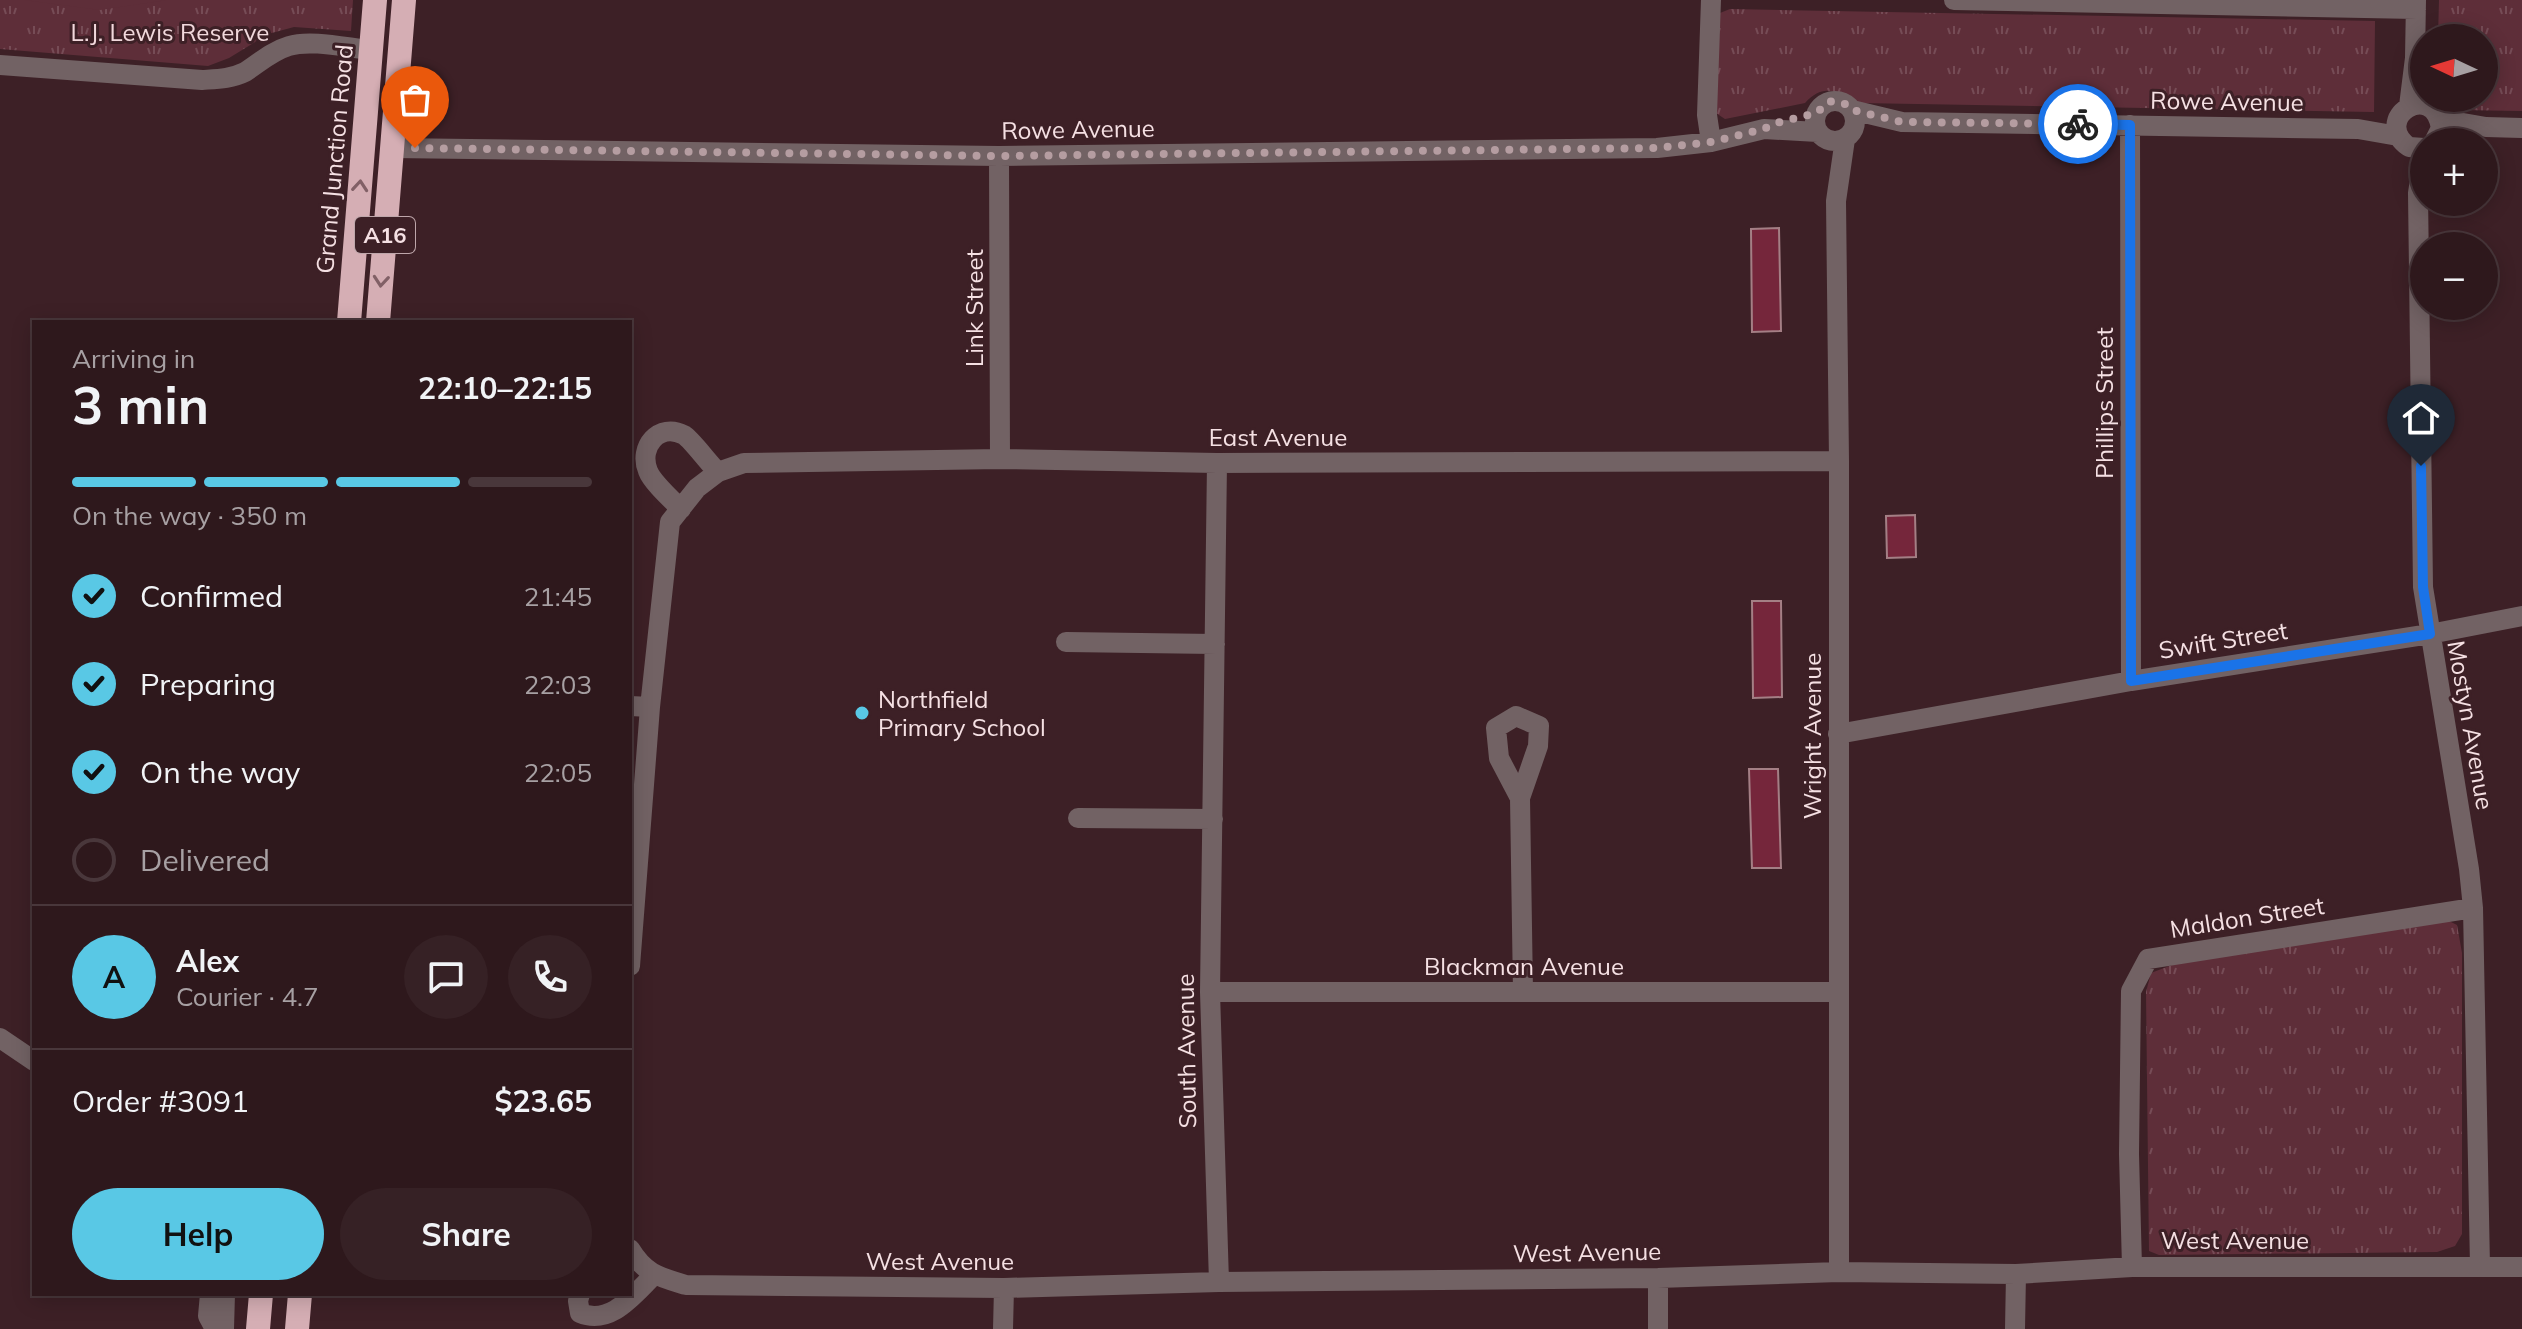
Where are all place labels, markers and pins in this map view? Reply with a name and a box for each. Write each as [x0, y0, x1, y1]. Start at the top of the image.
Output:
pin [381, 66, 449, 148]
pin [2387, 384, 2455, 466]
place label: Northfield Primary School [878, 684, 1046, 742]
marker: Northfield Primary School [853, 704, 871, 722]

